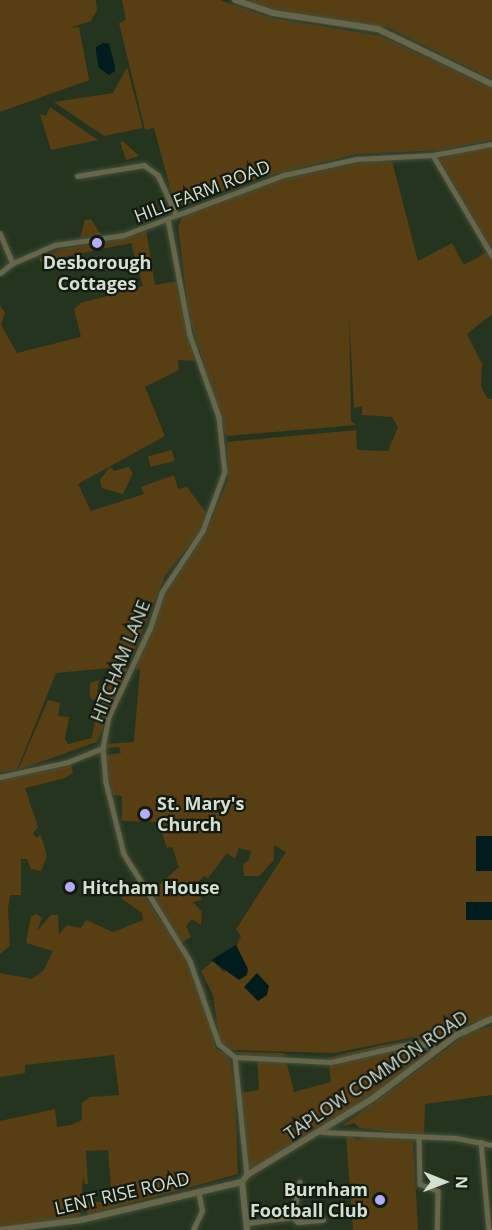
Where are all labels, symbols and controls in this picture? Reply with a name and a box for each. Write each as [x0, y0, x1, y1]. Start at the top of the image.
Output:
street label: HILL FARM ROAD [131, 155, 273, 227]
marker: Desborough Cottages [90, 236, 104, 250]
place label: Desborough Cottages [43, 252, 151, 294]
street label: HITCHAM LANE [86, 597, 154, 725]
place label: St. Mary's Church [157, 793, 245, 836]
marker: St. Mary's Church [138, 807, 152, 821]
place label: Hitcham House [82, 876, 220, 898]
marker: Hitcham House [63, 880, 77, 894]
street label: TAPLOW COMMON ROAD [280, 1006, 472, 1144]
north arrow [414, 1152, 474, 1212]
street label: LENT RISE ROAD [52, 1167, 192, 1219]
text: N [451, 1176, 473, 1189]
place label: Burnham Football Club [250, 1179, 368, 1222]
marker: Burnham Football Club [373, 1193, 387, 1207]

